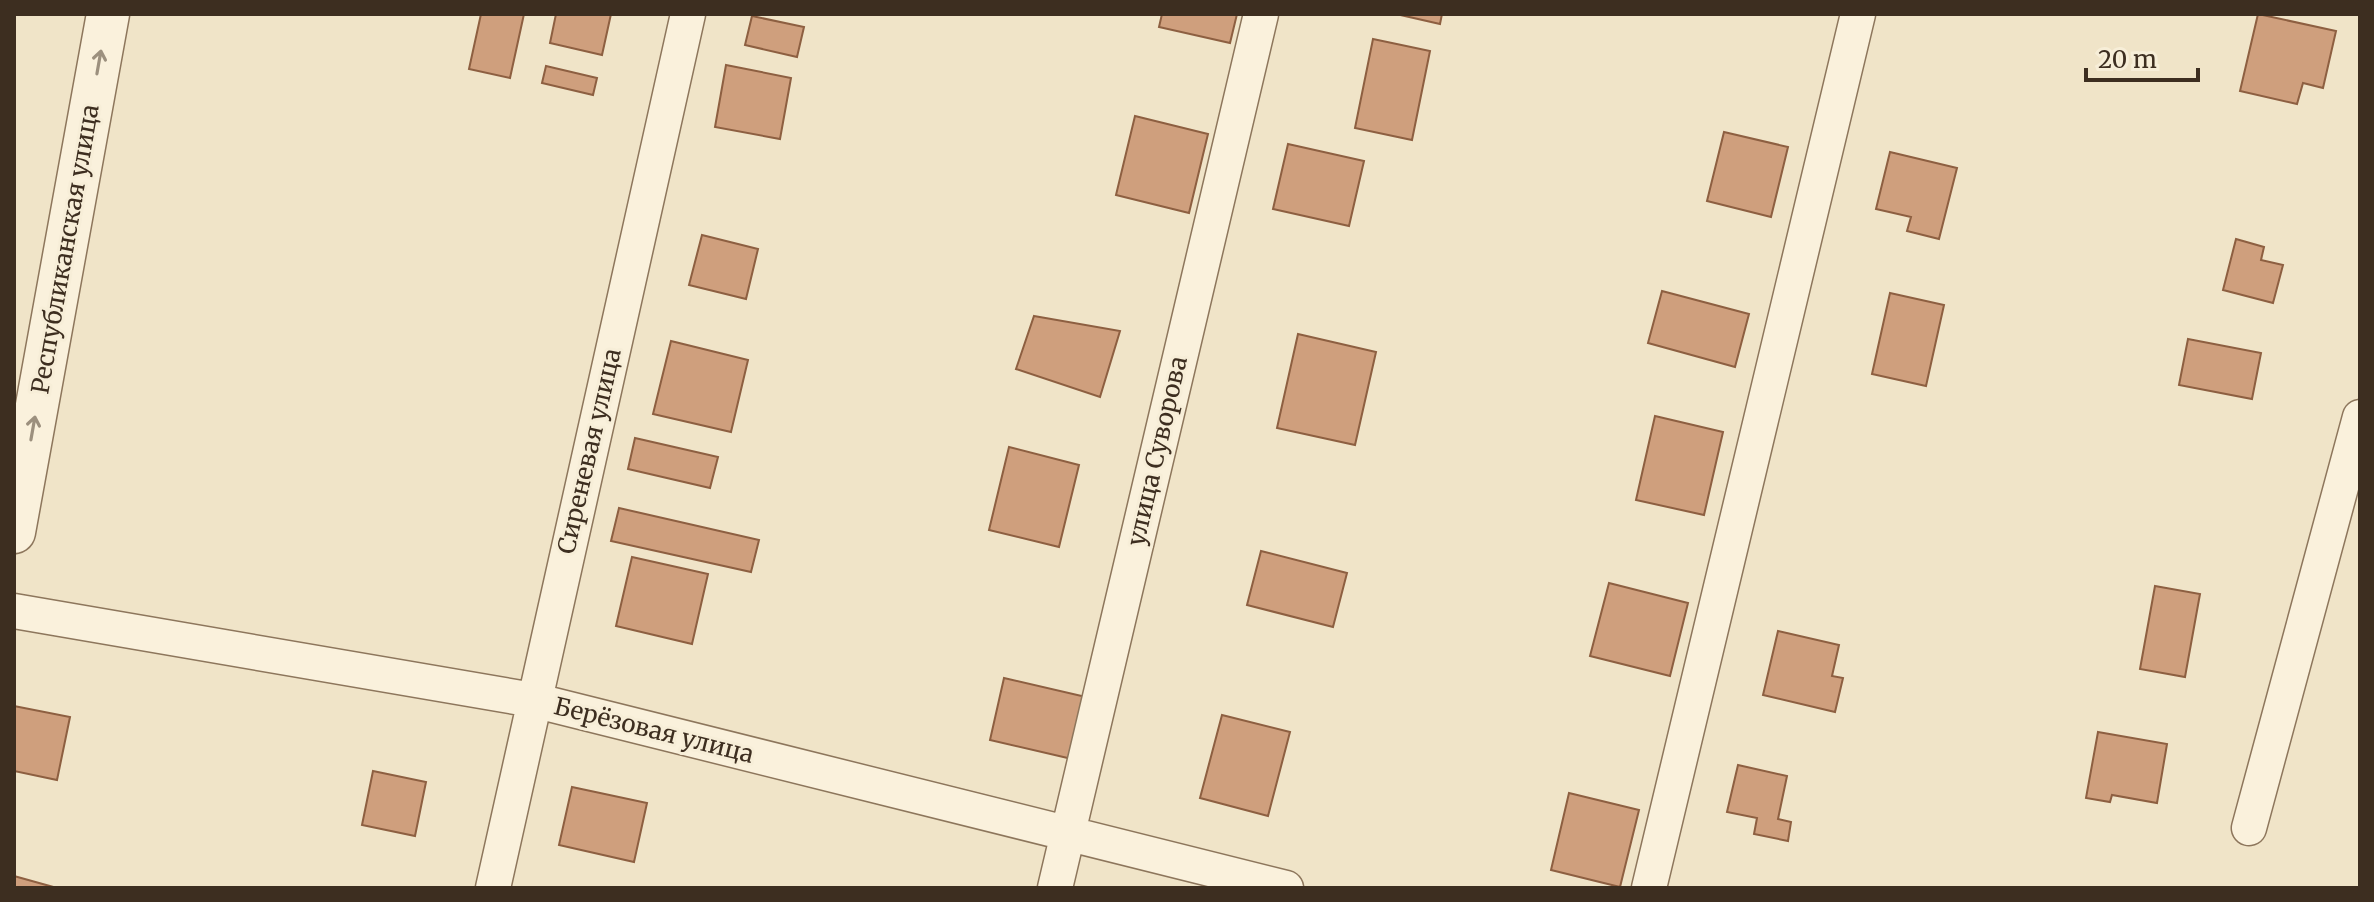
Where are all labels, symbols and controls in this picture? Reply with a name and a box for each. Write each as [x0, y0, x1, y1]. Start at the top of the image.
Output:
scale bar [2086, 32, 2198, 82]
text: 20 m [2098, 44, 2157, 75]
one-way arrow [92, 50, 107, 75]
street label: Республиканская улица [24, 102, 106, 396]
street label: Сиреневая улица [550, 345, 628, 557]
street label: улица Суворова [1120, 353, 1194, 549]
one-way arrow [26, 416, 41, 441]
street label: Берёзовая улица [551, 690, 757, 770]

